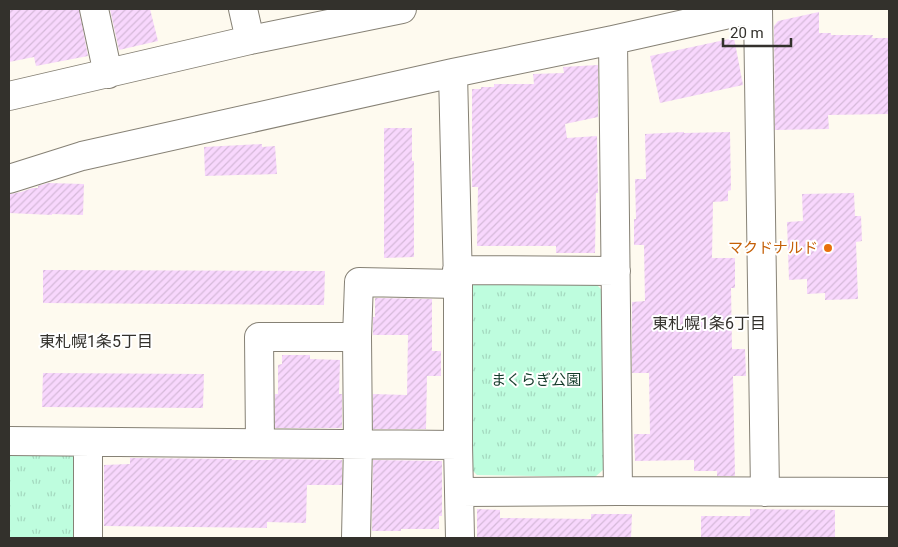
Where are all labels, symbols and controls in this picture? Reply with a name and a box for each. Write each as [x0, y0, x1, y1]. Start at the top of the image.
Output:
scale bar [723, 15, 790, 47]
text: 20 m [730, 24, 764, 42]
place label: マクドナルド [728, 239, 818, 257]
marker: マクドナルド [822, 242, 834, 254]
district label: 東札幌1条6丁目 [652, 314, 766, 333]
district label: 東札幌1条5丁目 [39, 332, 153, 351]
park label: まくらぎ公園 [491, 371, 581, 389]

